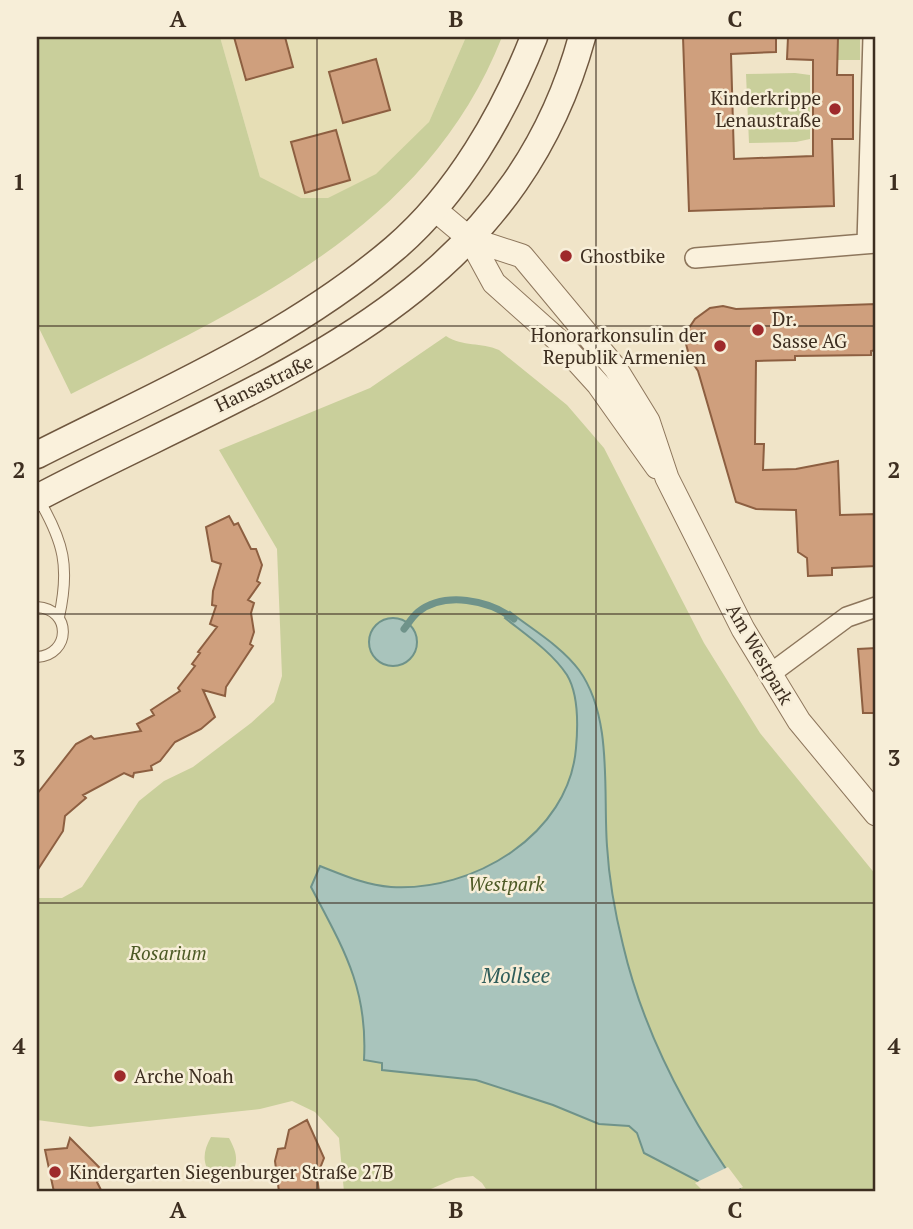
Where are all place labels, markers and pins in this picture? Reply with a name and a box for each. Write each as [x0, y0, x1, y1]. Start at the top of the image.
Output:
place label: Kinderkrippe Lenaustraße [710, 85, 821, 132]
marker: Kinderkrippe Lenaustraße [827, 101, 843, 117]
place label: Ghostbike [580, 243, 665, 268]
marker: Ghostbike [558, 248, 574, 264]
place label: Dr. Sasse AG [772, 306, 847, 353]
place label: Honorarkonsulin der Republik Armenien [530, 322, 707, 369]
marker: Dr. Sasse AG [750, 322, 766, 338]
marker: Honorarkonsulin der Republik Armenien [712, 338, 728, 354]
place label: Arche Noah [134, 1063, 234, 1088]
marker: Arche Noah [112, 1068, 128, 1084]
place label: Kindergarten Siegenburger Straße 27B [69, 1159, 394, 1184]
marker: Kindergarten Siegenburger Straße 27B [47, 1164, 63, 1180]

